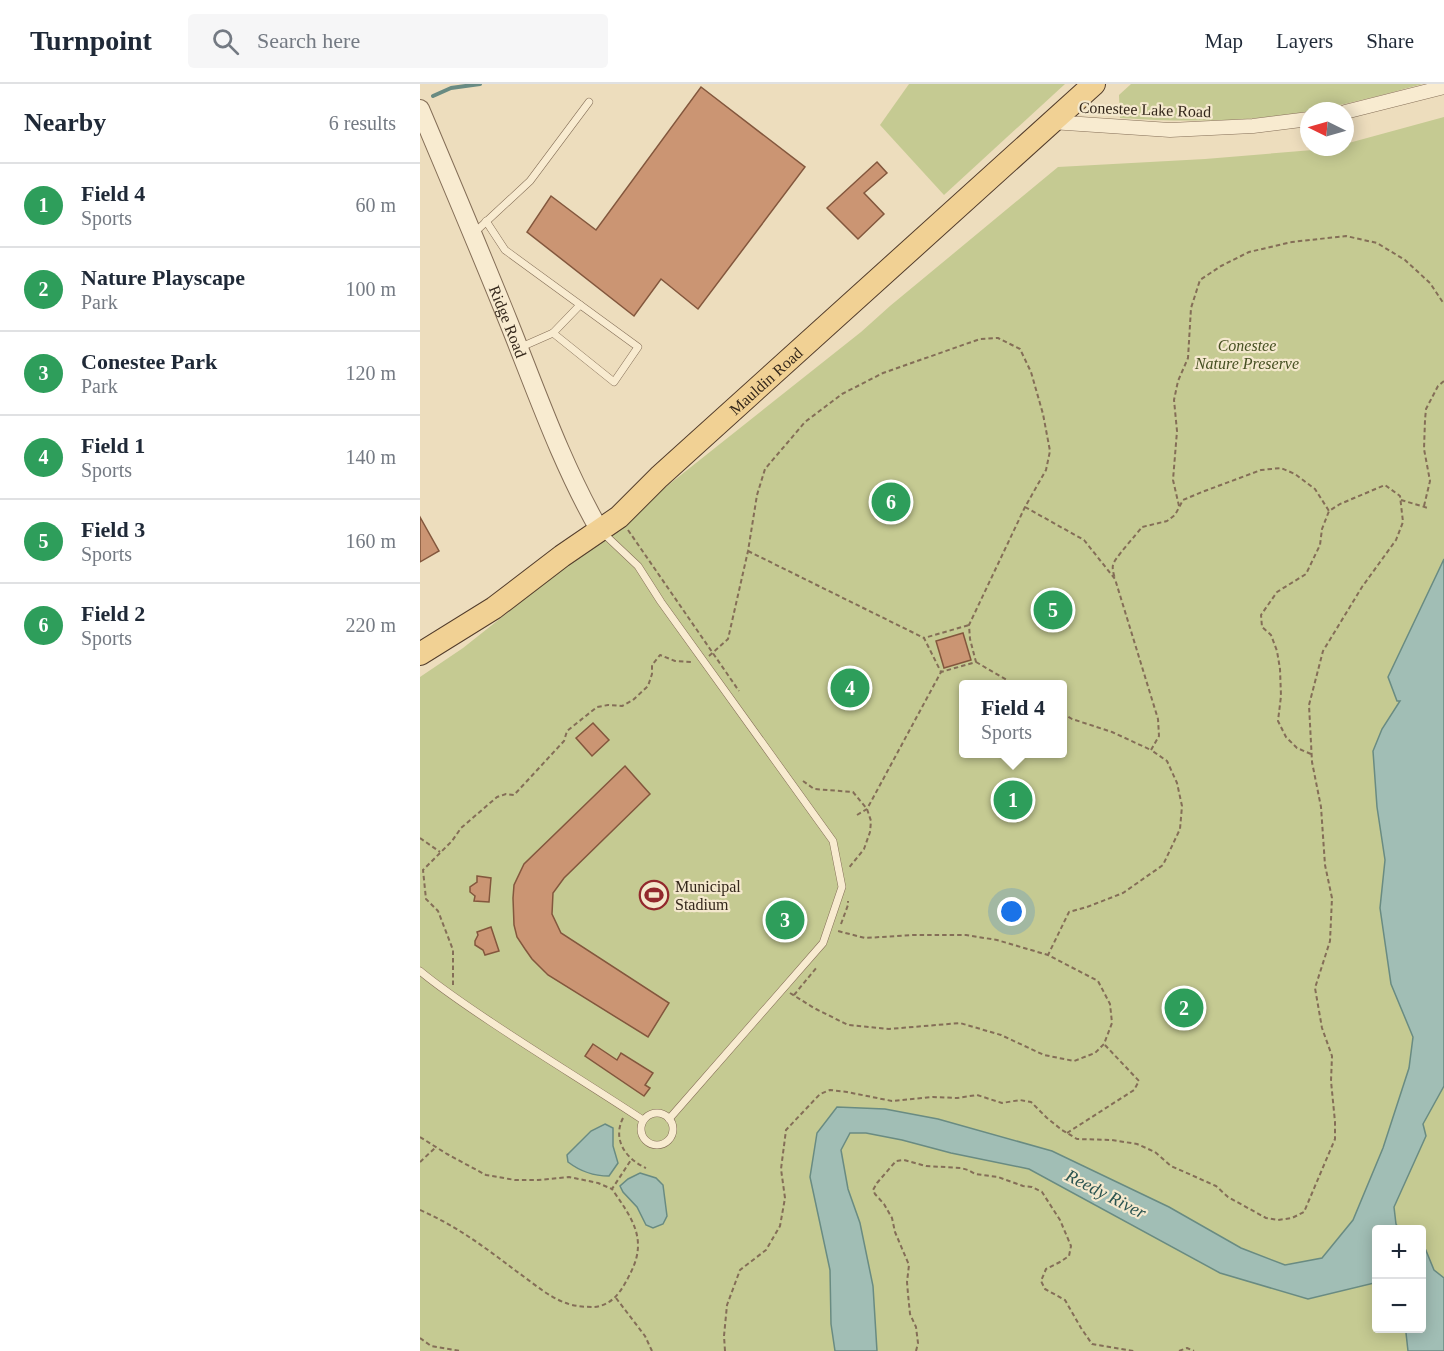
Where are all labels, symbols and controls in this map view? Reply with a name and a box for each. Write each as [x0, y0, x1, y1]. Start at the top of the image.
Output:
search box [188, 14, 608, 68]
text: Turnpoint [30, 25, 152, 56]
icon: search [209, 25, 242, 58]
text: Search here [257, 28, 360, 53]
text: Map [1205, 29, 1243, 53]
text: Layers [1276, 29, 1333, 53]
text: Share [1366, 29, 1414, 53]
street label: Conestee Lake Road [1079, 99, 1211, 120]
north arrow [1300, 102, 1354, 156]
text: Nearby [24, 108, 106, 137]
text: 6 results [329, 112, 396, 134]
text: Field 4 [81, 181, 145, 206]
text: 1 [39, 194, 49, 216]
text: 60 m [355, 194, 396, 216]
text: Sports [81, 207, 132, 229]
text: Nature Playscape [81, 265, 245, 290]
text: 2 [39, 278, 49, 300]
text: 100 m [345, 278, 396, 300]
street label: Ridge Road [486, 283, 530, 360]
text: Park [81, 291, 118, 313]
park label: Conestee Nature Preserve [1194, 337, 1299, 372]
street label: Mauldin Road [726, 344, 806, 418]
text: Conestee Park [81, 349, 217, 374]
text: 3 [39, 362, 49, 384]
text: 120 m [345, 362, 396, 384]
text: Park [81, 375, 118, 397]
text: Field 1 [81, 433, 145, 458]
text: 4 [39, 446, 49, 468]
text: 140 m [345, 446, 396, 468]
text: Sports [81, 459, 132, 481]
pin: 6 [872, 480, 910, 524]
text: Field 3 [81, 517, 145, 542]
text: 5 [39, 530, 49, 552]
text: 160 m [345, 530, 396, 552]
text: Sports [81, 543, 132, 565]
pin: 5 [1034, 588, 1072, 632]
text: Field 2 [81, 601, 145, 626]
text: 6 [39, 614, 49, 636]
text: 220 m [345, 614, 396, 636]
text: Sports [81, 627, 132, 649]
pin: 4 [830, 666, 870, 710]
popup [959, 680, 1067, 758]
text: Field 4 [981, 695, 1045, 720]
text: Sports [981, 721, 1032, 743]
pin: 1 [994, 778, 1032, 822]
place label: Municipal Stadium [675, 878, 741, 913]
sports icon: Municipal Stadium [638, 879, 670, 911]
your location [997, 897, 1026, 926]
pin: 3 [766, 898, 805, 942]
pin: 2 [1164, 986, 1203, 1030]
water label: Reedy River [1062, 1165, 1150, 1223]
map controls [1372, 1225, 1426, 1333]
button: + [1372, 1225, 1426, 1279]
button: − [1372, 1279, 1426, 1333]

